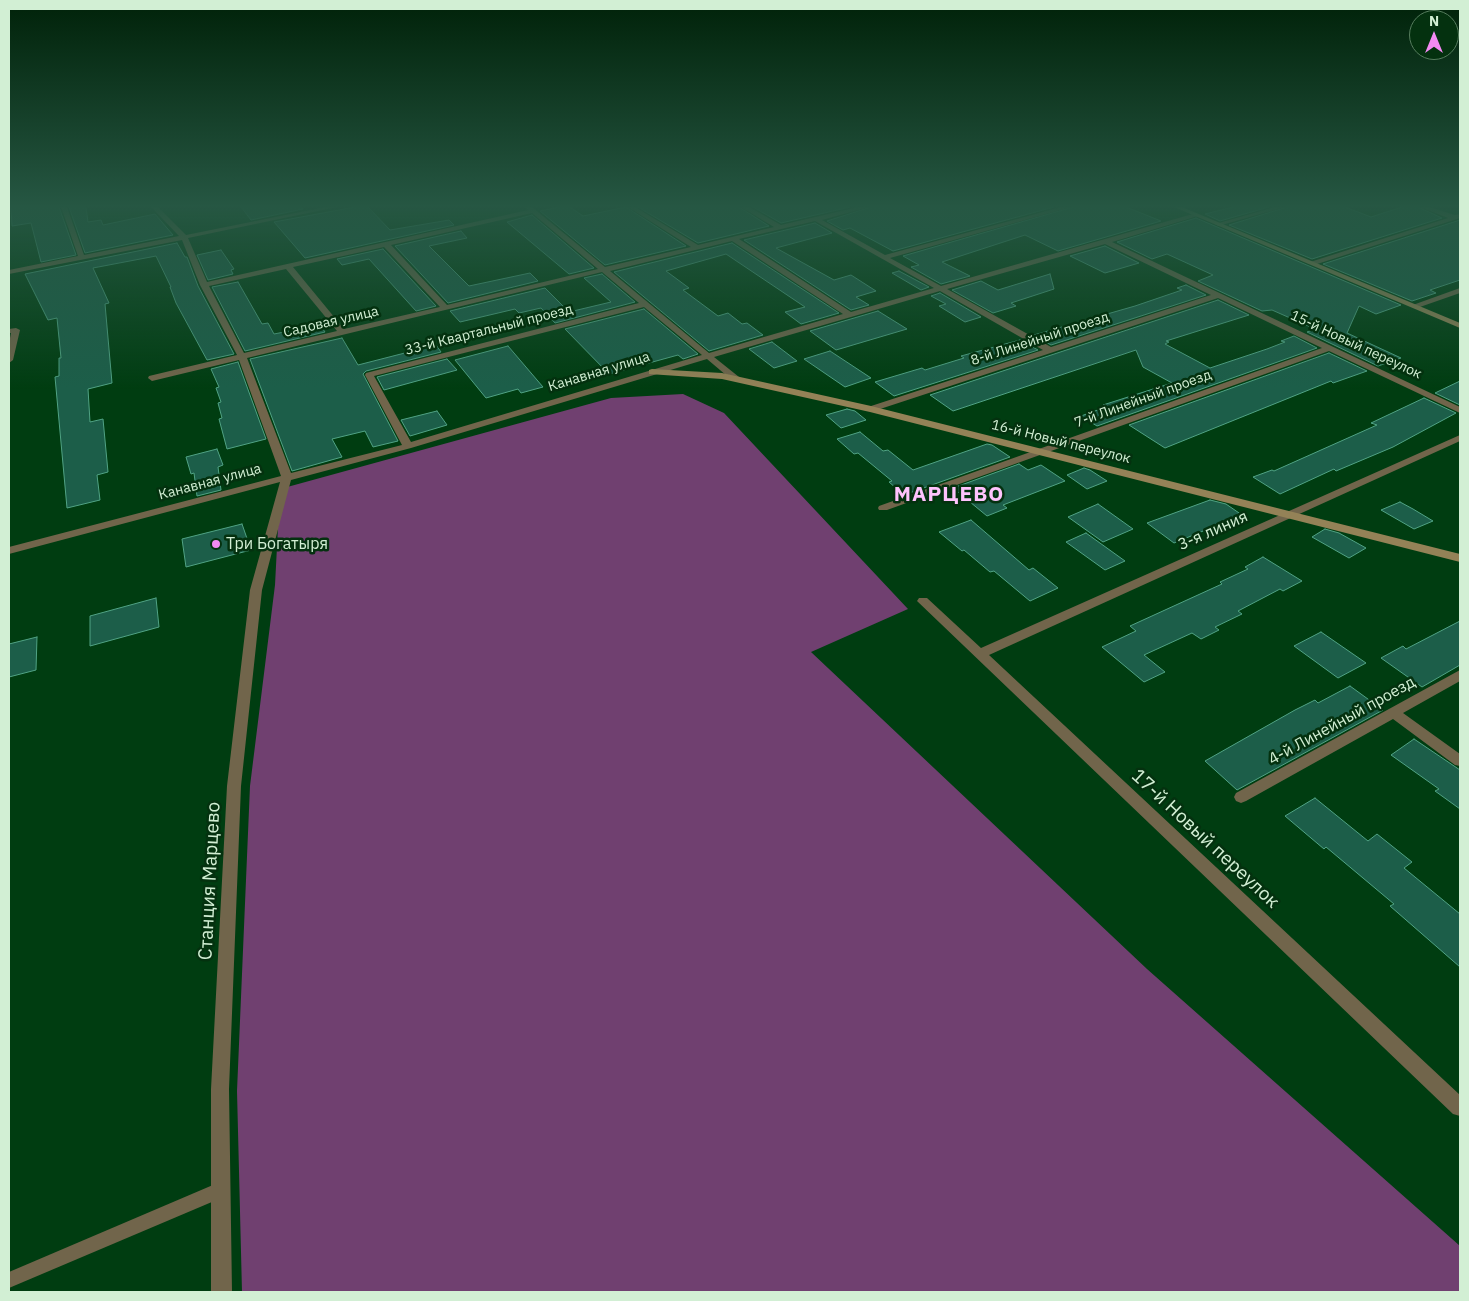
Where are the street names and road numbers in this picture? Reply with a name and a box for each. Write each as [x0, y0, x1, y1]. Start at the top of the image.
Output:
street label: 33-й Квартальный проезд [403, 301, 575, 359]
street label: Садовая улица [282, 303, 380, 341]
street label: 15-й Новый переулок [1288, 307, 1424, 383]
street label: 8-й Линейный проезд [969, 309, 1111, 369]
street label: Канавная улица [546, 349, 652, 395]
street label: 7-й Линейный проезд [1072, 366, 1214, 432]
street label: 16-й Новый переулок [990, 417, 1132, 467]
street label: Канавная улица [157, 460, 263, 504]
street label: 3-я линия [1175, 507, 1251, 555]
street label: 4-й Линейный проезд [1265, 673, 1419, 769]
street label: 17-й Новый переулок [1126, 765, 1284, 913]
street label: Станция Марцево [194, 801, 226, 961]

